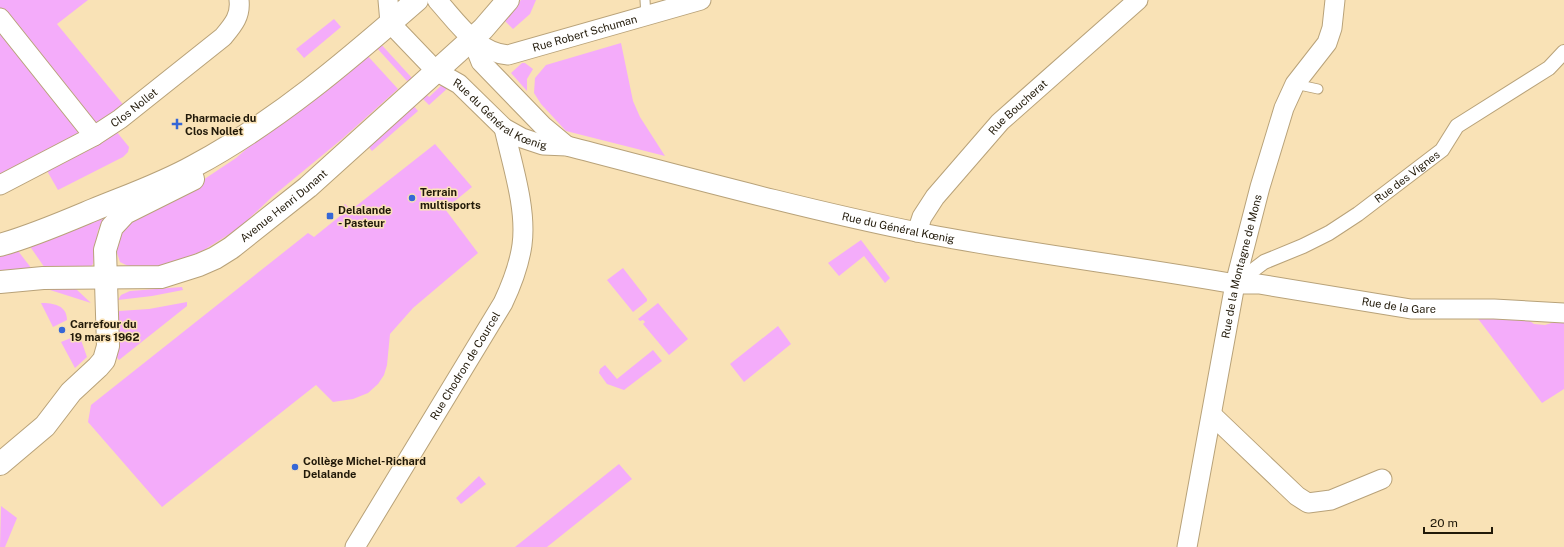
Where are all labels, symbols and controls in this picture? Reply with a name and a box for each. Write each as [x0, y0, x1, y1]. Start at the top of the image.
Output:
street label: Rue Robert Schuman [531, 13, 638, 54]
street label: Rue du Général Kœnig [451, 76, 547, 151]
street label: Rue Boucherat [986, 77, 1050, 137]
street label: Clos Nollet [108, 86, 160, 130]
place label: Pharmacie du Clos Nollet [185, 112, 256, 137]
marker: Pharmacie du Clos Nollet [172, 119, 182, 129]
street label: Rue des Vignes [1372, 148, 1442, 205]
street label: Avenue Henri Dunant [238, 167, 329, 244]
place label: Terrain multisports [420, 186, 481, 211]
marker: Terrain multisports [407, 193, 417, 203]
street label: Rue de la Montagne de Mons [1219, 193, 1264, 339]
place label: Delalande - Pasteur [338, 204, 391, 229]
street label: Rue du Général Kœnig [841, 210, 956, 245]
marker: Delalande - Pasteur [325, 211, 335, 221]
street label: Rue de la Gare [1361, 295, 1436, 315]
street label: Rue Chodron de Courcel [428, 310, 502, 422]
place label: Carrefour du 19 mars 1962 [70, 318, 139, 343]
marker: Carrefour du 19 mars 1962 [57, 325, 67, 335]
place label: Collège Michel-Richard Delalande [303, 455, 426, 480]
marker: Collège Michel-Richard Delalande [290, 462, 300, 472]
scale bar [1424, 509, 1492, 535]
text: 20 m [1430, 516, 1458, 530]

